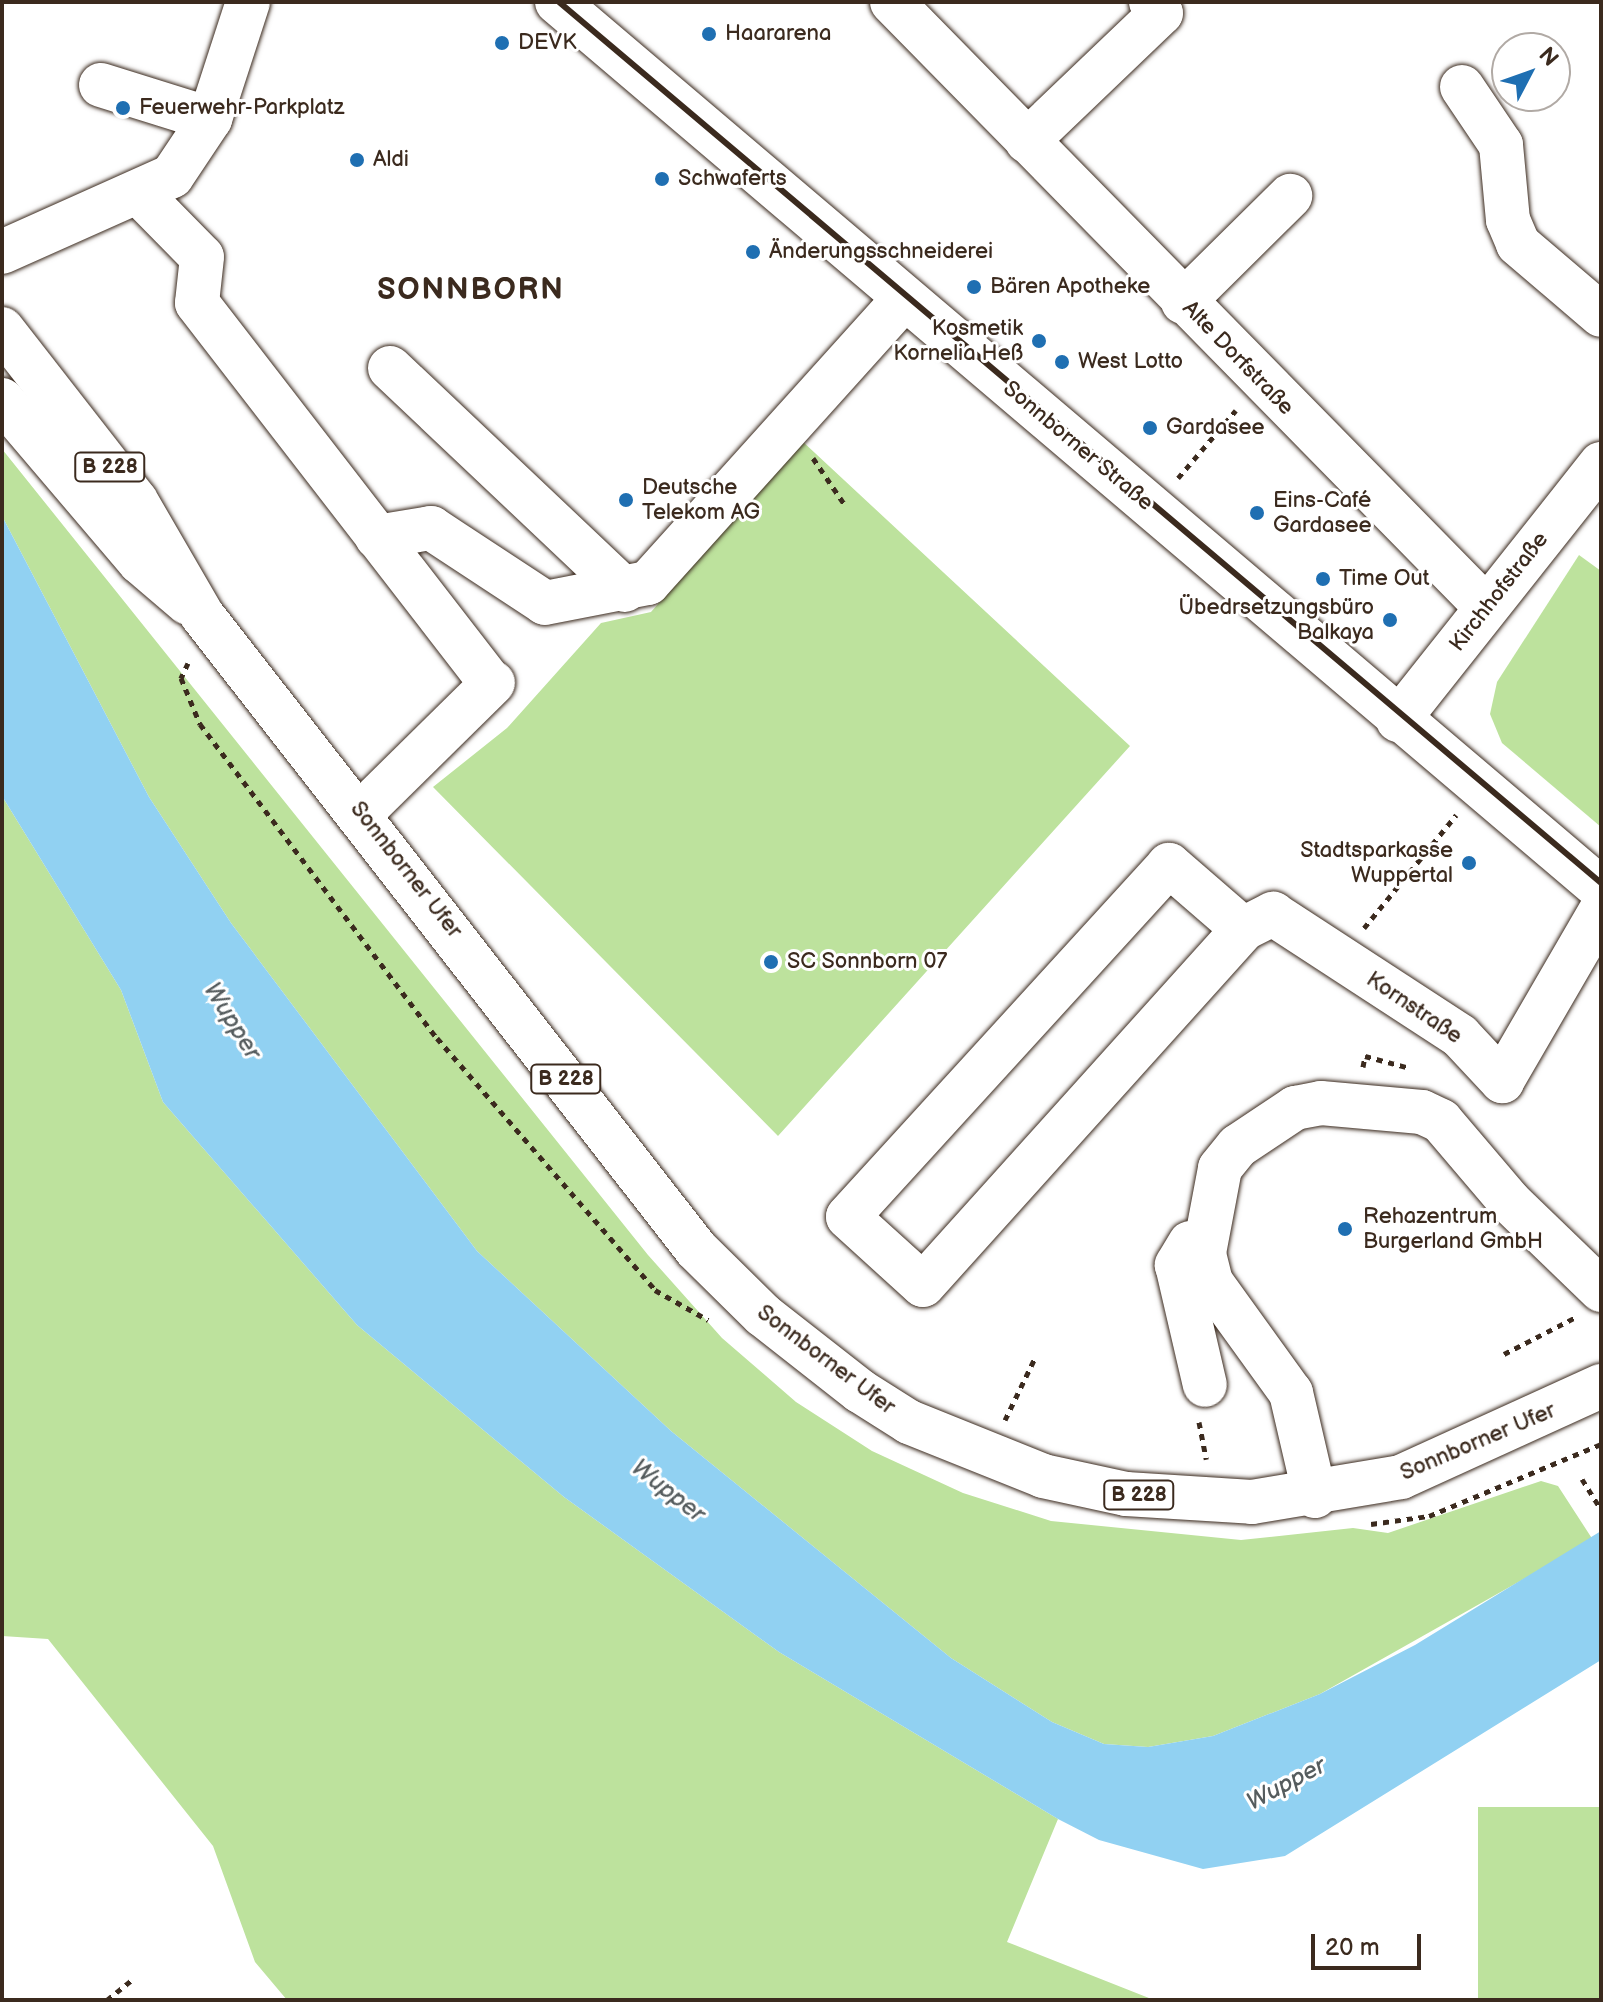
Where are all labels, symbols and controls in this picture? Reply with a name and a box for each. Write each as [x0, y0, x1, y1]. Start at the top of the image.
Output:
place label: Haararena [725, 21, 831, 47]
marker: Haararena [700, 25, 718, 43]
place label: DEVK [518, 30, 576, 56]
north arrow [1491, 32, 1571, 112]
marker: DEVK [493, 34, 511, 52]
text: N [1532, 42, 1564, 72]
place label: Feuerwehr-Parkplatz [139, 95, 344, 121]
marker: Feuerwehr-Parkplatz [114, 99, 132, 117]
place label: Aldi [373, 147, 409, 173]
marker: Aldi [348, 151, 366, 169]
place label: Schwaferts [678, 166, 787, 192]
marker: Schwaferts [653, 170, 671, 188]
place label: Änderungsschneiderei [769, 239, 993, 265]
marker: Änderungsschneiderei [744, 243, 762, 261]
district label: SONNBORN [377, 272, 565, 308]
place label: Bären Apotheke [990, 274, 1150, 300]
marker: Bären Apotheke [965, 278, 983, 296]
street label: Alte Dorfstraße [1177, 295, 1299, 421]
place label: Kosmetik Kornelia Heß [893, 315, 1023, 366]
marker: Kosmetik Kornelia Heß [1030, 332, 1048, 350]
place label: West Lotto [1078, 349, 1183, 375]
marker: West Lotto [1053, 353, 1071, 371]
street label: Sonnborner Straße [997, 375, 1159, 517]
place label: Gardasee [1166, 415, 1264, 441]
marker: Gardasee [1141, 419, 1159, 437]
road number: B 228 [74, 451, 146, 483]
place label: Deutsche Telekom AG [642, 474, 760, 526]
place label: Eins-Café Gardasee [1273, 487, 1371, 538]
marker: Deutsche Telekom AG [617, 491, 635, 509]
marker: Eins-Café Gardasee [1248, 504, 1266, 522]
street label: Kirchhofstraße [1444, 527, 1554, 657]
place label: Time Out [1339, 566, 1429, 592]
marker: Time Out [1314, 570, 1332, 588]
place label: Übedrsetzungsbüro Balkaya [1179, 594, 1374, 646]
marker: Übedrsetzungsbüro Balkaya [1381, 611, 1399, 629]
street label: Sonnborner Ufer [344, 796, 468, 944]
place label: Stadtsparkasse Wuppertal [1300, 837, 1453, 888]
marker: Stadtsparkasse Wuppertal [1460, 854, 1478, 872]
place label: SC Sonnborn 07 [787, 949, 948, 975]
marker: SC Sonnborn 07 [762, 953, 780, 971]
street label: Kornstraße [1361, 966, 1467, 1050]
water label: Wupper [197, 977, 267, 1065]
road number: B 228 [530, 1063, 602, 1095]
place label: Rehazentrum Burgerland GmbH [1363, 1203, 1543, 1254]
marker: Rehazentrum Burgerland GmbH [1334, 1218, 1356, 1240]
street label: Sonnborner Ufer [752, 1299, 900, 1421]
street label: Sonnborner Ufer [1396, 1397, 1560, 1487]
water label: Wupper [625, 1453, 711, 1529]
road number: B 228 [1103, 1479, 1175, 1511]
water label: Wupper [1242, 1751, 1330, 1817]
scale bar [1315, 1918, 1425, 1968]
text: 20 m [1325, 1933, 1380, 1962]

